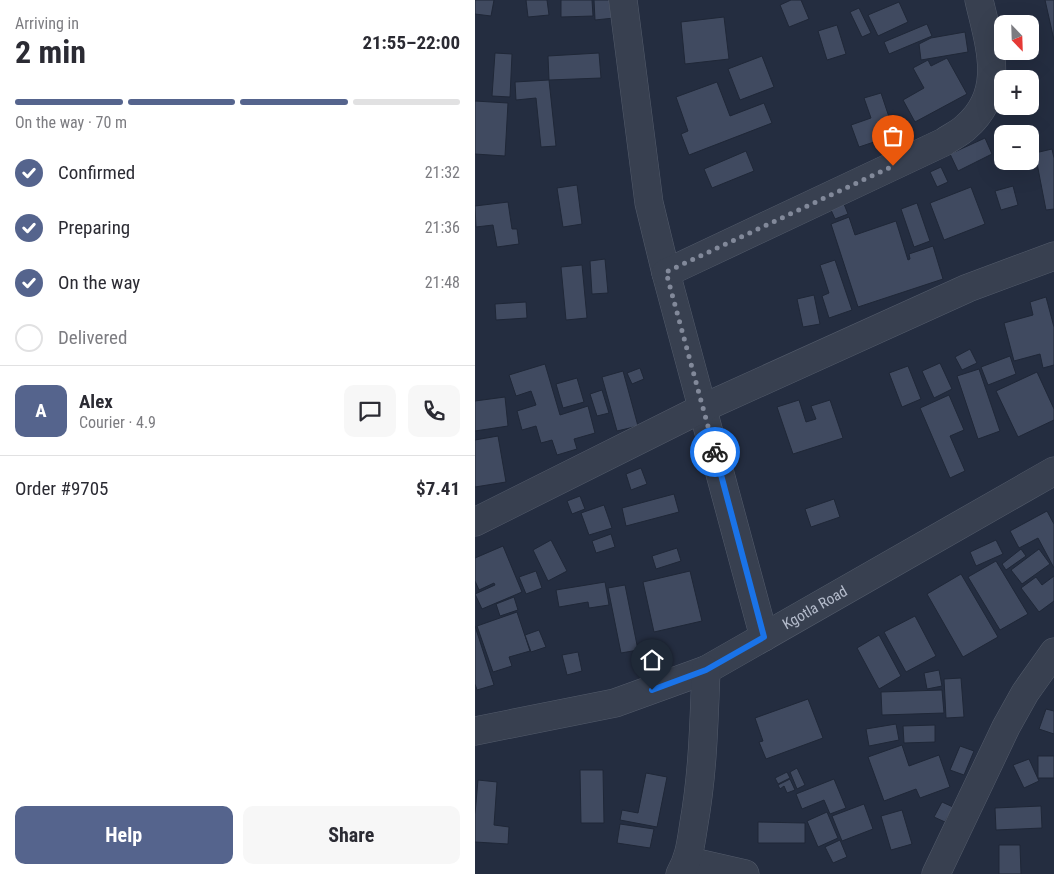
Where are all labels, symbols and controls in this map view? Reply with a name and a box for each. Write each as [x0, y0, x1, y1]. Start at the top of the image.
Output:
text: Arriving in [15, 14, 79, 33]
north arrow [994, 15, 1039, 60]
map controls [994, 15, 1039, 170]
text: 21:55–22:00 [362, 31, 460, 54]
text: 2 min [15, 33, 86, 71]
button: + [994, 70, 1039, 115]
text: On the way · 70 m [15, 113, 127, 132]
pin [872, 115, 914, 166]
icon: bag [879, 122, 907, 150]
button: − [994, 125, 1039, 170]
icon: check [15, 159, 43, 187]
text: Confirmed [58, 161, 135, 184]
text: 21:32 [425, 163, 460, 182]
icon: check [15, 214, 43, 242]
text: Preparing [58, 216, 130, 239]
text: 21:36 [425, 218, 460, 237]
icon: check [15, 269, 43, 297]
text: On the way [58, 271, 140, 294]
text: 21:48 [425, 273, 460, 292]
text: Delivered [58, 326, 127, 349]
button: chat [344, 385, 396, 437]
button: phone [408, 385, 460, 437]
text: Alex [79, 390, 113, 413]
text: A [35, 399, 47, 422]
text: Courier · 4.9 [79, 413, 156, 432]
courier [690, 427, 740, 477]
icon: bike [701, 438, 729, 466]
text: Order #9705 [15, 477, 108, 500]
text: $7.41 [416, 477, 460, 500]
street label: Kgotla Road [779, 582, 850, 633]
pin [631, 639, 673, 690]
icon: home [638, 646, 666, 674]
button: Help [15, 806, 233, 864]
button: Share [243, 806, 460, 864]

